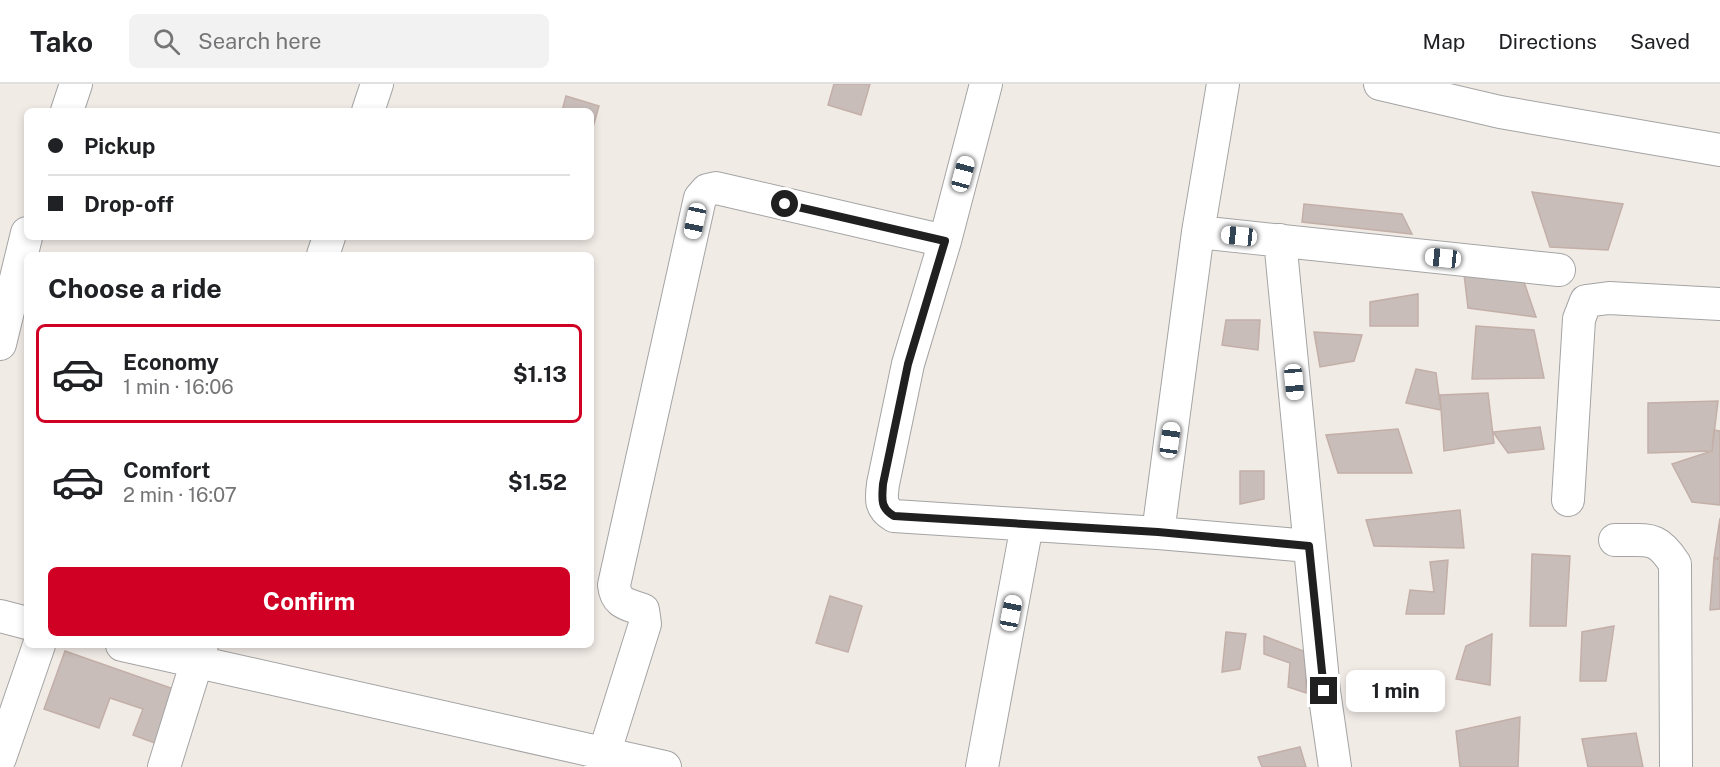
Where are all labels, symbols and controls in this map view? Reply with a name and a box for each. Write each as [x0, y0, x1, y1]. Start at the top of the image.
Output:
search box [129, 14, 549, 68]
text: Tako [30, 25, 93, 58]
icon: search [150, 25, 183, 58]
text: Search here [198, 28, 322, 54]
text: Map [1423, 29, 1465, 54]
text: Directions [1498, 29, 1597, 54]
text: Saved [1630, 29, 1690, 54]
text: Pickup [84, 133, 155, 159]
car [950, 154, 976, 194]
route start [771, 190, 798, 217]
text: Drop-off [84, 191, 174, 217]
car [682, 202, 708, 240]
car [1220, 225, 1258, 247]
car [1424, 247, 1462, 269]
text: Choose a ride [48, 272, 222, 304]
icon: car [51, 347, 105, 401]
text: Economy [123, 349, 219, 375]
text: $1.13 [513, 361, 567, 387]
car [1283, 363, 1305, 401]
text: 1 min · 16:06 [123, 375, 234, 399]
car [1159, 421, 1181, 459]
icon: car [51, 455, 105, 509]
text: Comfort [123, 457, 210, 483]
text: $1.52 [508, 469, 567, 495]
text: 2 min · 16:07 [123, 483, 237, 507]
button: Confirm [48, 567, 570, 636]
car [999, 594, 1023, 632]
callout: 1 min [1345, 670, 1444, 712]
route end [1310, 677, 1337, 704]
text: 1 min [1371, 679, 1420, 703]

